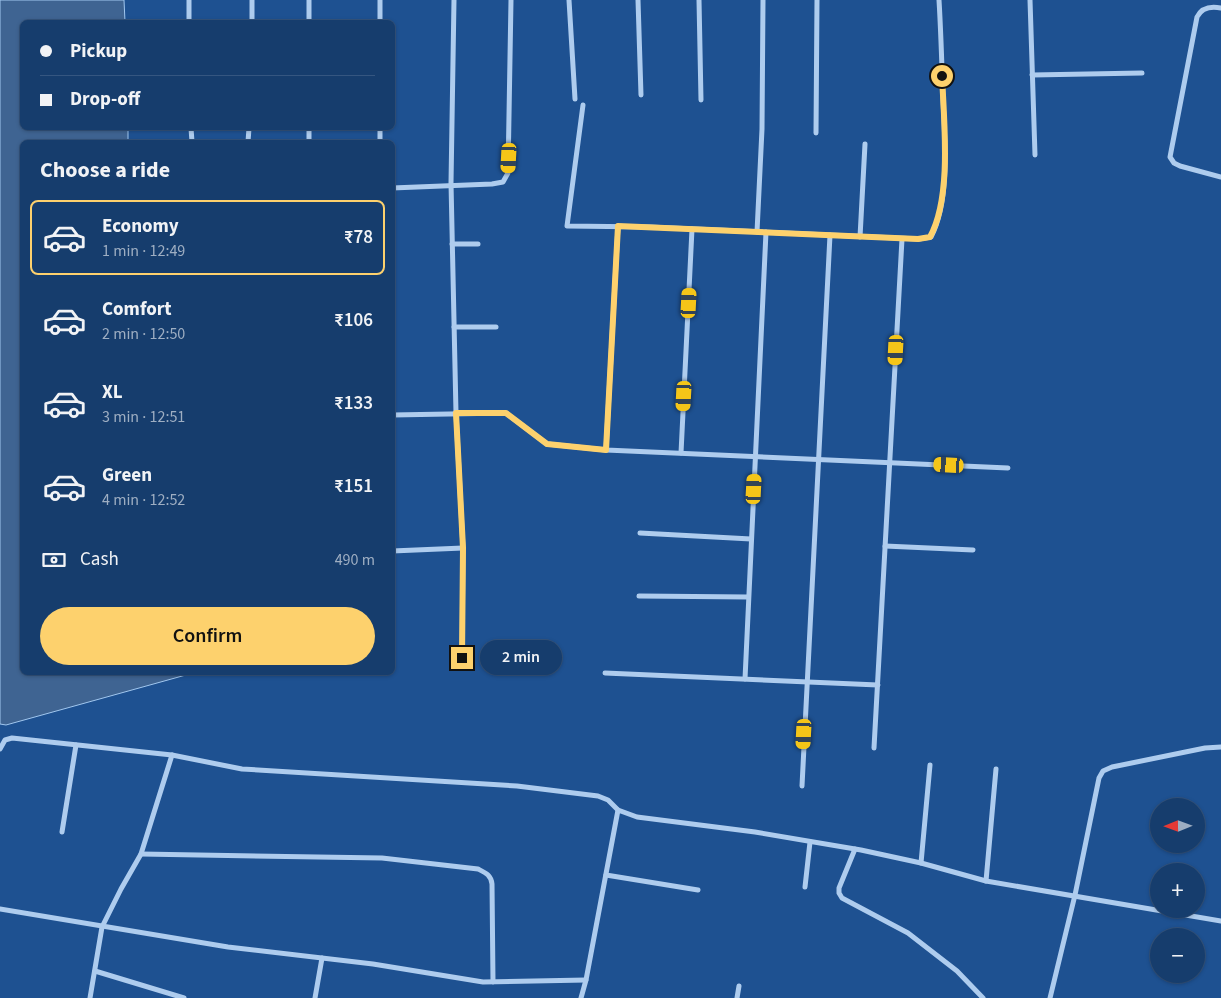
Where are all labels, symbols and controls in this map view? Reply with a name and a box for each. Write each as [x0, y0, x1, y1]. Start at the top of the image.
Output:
text: Pickup [70, 38, 127, 65]
route start [931, 65, 953, 87]
text: Drop-off [70, 86, 140, 113]
car [500, 143, 517, 173]
text: Choose a ride [40, 154, 170, 186]
text: Economy [102, 213, 179, 240]
icon: car [42, 215, 87, 260]
text: ₹78 [344, 224, 373, 251]
text: 1 min · 12:49 [102, 240, 185, 262]
car [680, 288, 697, 318]
text: Comfort [102, 296, 172, 323]
icon: car [42, 298, 87, 343]
text: ₹106 [334, 307, 373, 334]
text: 2 min · 12:50 [102, 323, 185, 345]
car [887, 335, 904, 365]
text: XL [102, 379, 123, 406]
icon: car [42, 381, 87, 426]
car [675, 381, 692, 411]
text: ₹133 [334, 390, 373, 417]
text: 3 min · 12:51 [102, 406, 185, 428]
car [933, 457, 964, 473]
text: Green [102, 462, 152, 489]
icon: car [42, 464, 87, 509]
text: ₹151 [334, 473, 373, 500]
car [745, 474, 762, 504]
text: 4 min · 12:52 [102, 489, 185, 511]
icon: cash [40, 546, 68, 574]
text: Cash [80, 546, 119, 573]
text: 490 m [335, 549, 375, 571]
button: Confirm [40, 607, 375, 665]
callout: 2 min [480, 640, 562, 676]
text: 2 min [502, 646, 540, 668]
route end [451, 647, 473, 669]
car [795, 719, 812, 749]
north arrow [1150, 798, 1205, 852]
map controls [1150, 798, 1205, 983]
button: + [1150, 863, 1205, 918]
button: − [1150, 928, 1205, 983]

